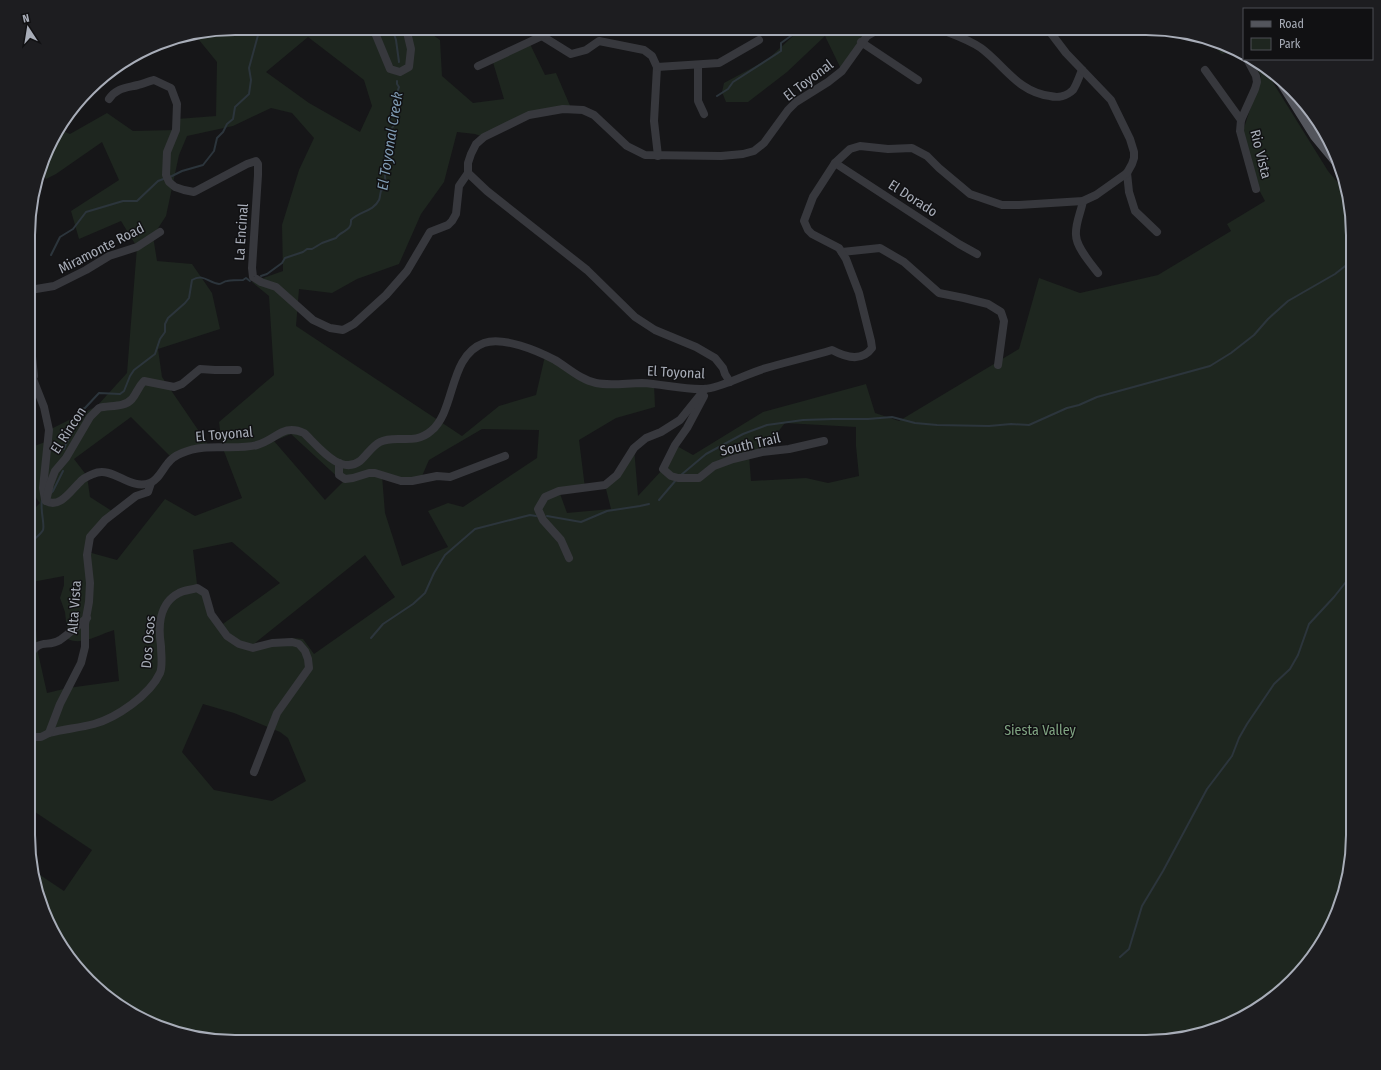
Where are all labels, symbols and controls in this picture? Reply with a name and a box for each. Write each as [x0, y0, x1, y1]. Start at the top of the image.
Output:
north arrow [8, 8, 48, 48]
legend [1243, 8, 1373, 60]
text: N [21, 12, 31, 26]
text: Road [1279, 17, 1304, 31]
text: Park [1279, 37, 1301, 51]
street label: El Toyonal [780, 56, 837, 105]
water label: El Toyonal Creek [373, 90, 407, 192]
street label: Rio Vista [1246, 128, 1275, 180]
street label: El Dorado [885, 176, 940, 221]
street label: La Encinal [231, 203, 252, 261]
street label: Miramonte Road [56, 220, 147, 277]
street label: El Toyonal [647, 362, 706, 383]
street label: El Rincon [47, 404, 90, 457]
street label: El Toyonal [194, 423, 254, 445]
street label: South Trail [718, 429, 782, 460]
street label: Alta Vista [64, 580, 85, 634]
street label: Dos Osos [138, 615, 159, 669]
park label: Siesta Valley [1004, 722, 1077, 739]

